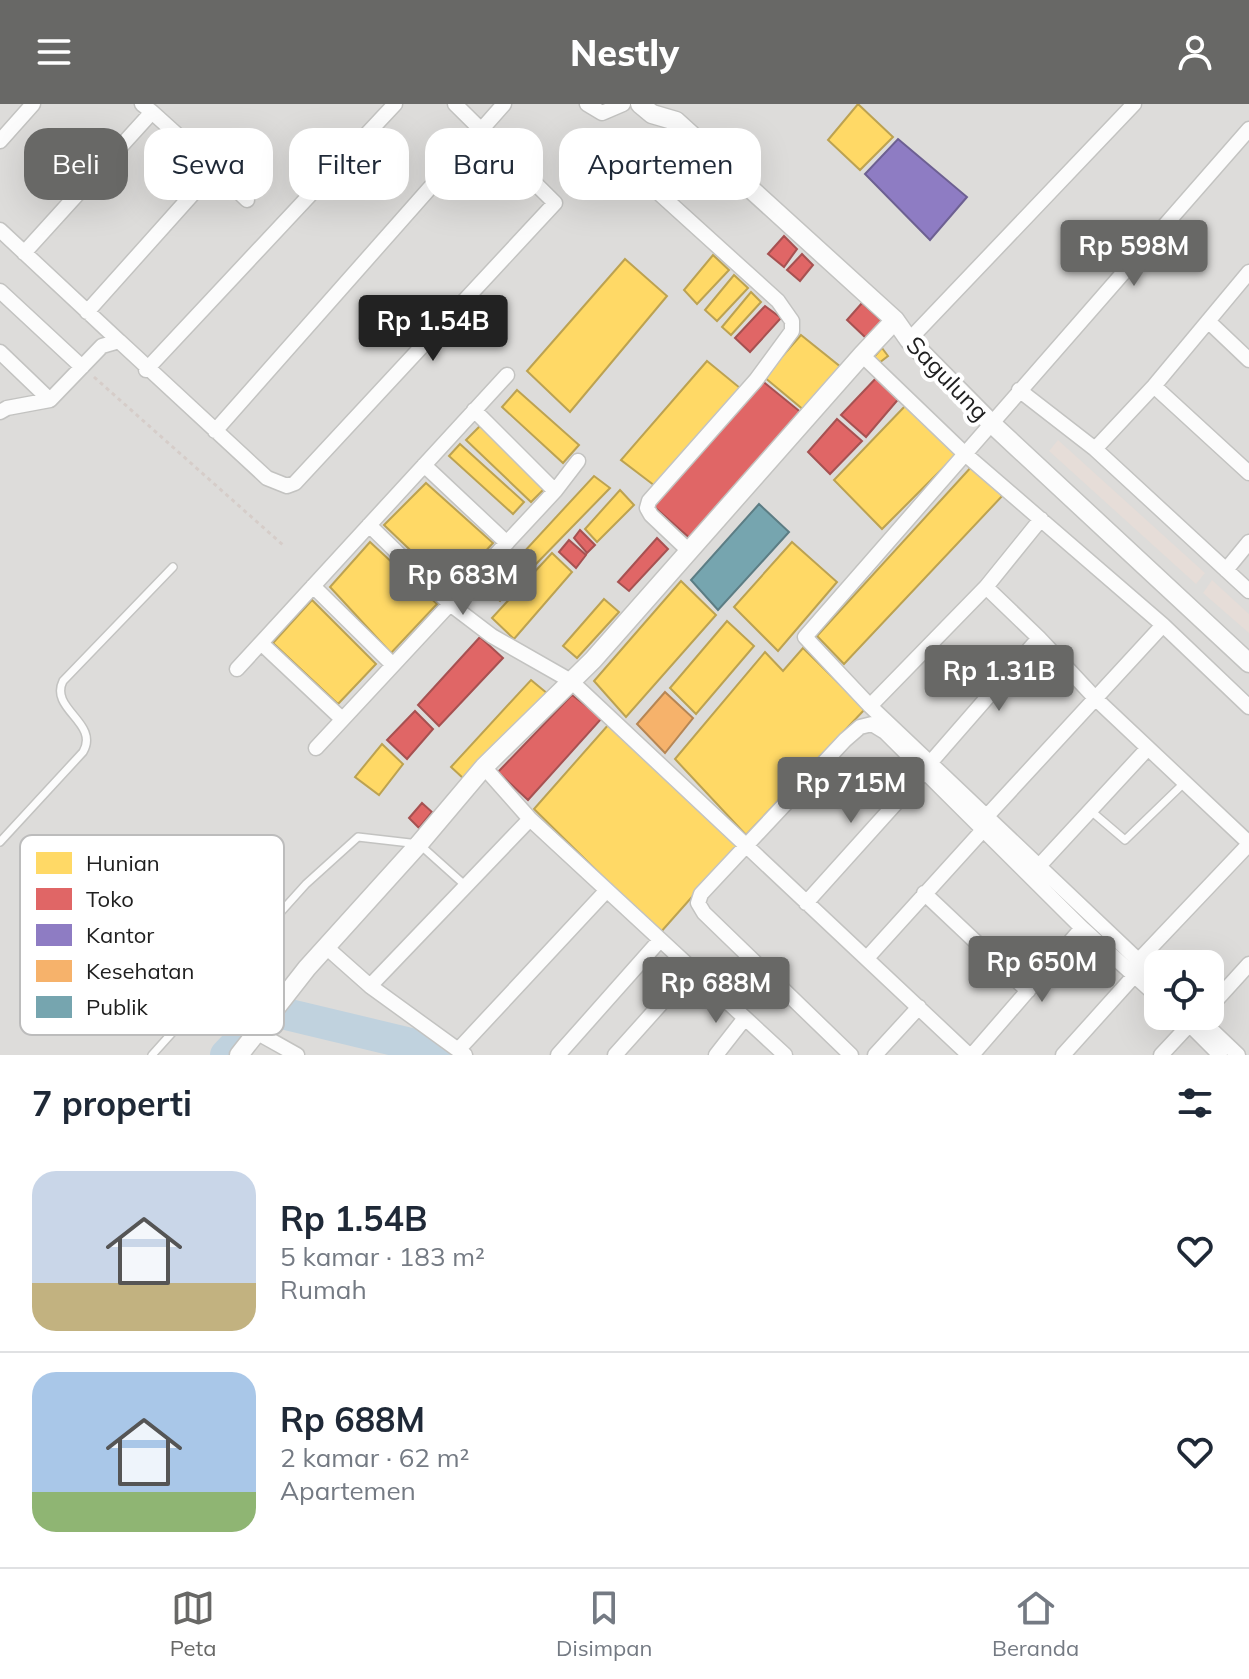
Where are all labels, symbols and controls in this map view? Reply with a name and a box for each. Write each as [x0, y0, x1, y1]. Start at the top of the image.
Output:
icon: menu [32, 30, 76, 74]
text: Nestly [570, 30, 679, 75]
icon: person [1173, 30, 1217, 74]
chip: Beli [24, 128, 128, 200]
chip: Sewa [144, 128, 273, 200]
chip: Filter [289, 128, 409, 200]
chip: Baru [425, 128, 543, 200]
chip: Apartemen [559, 128, 761, 200]
pin: Rp 598M [1060, 220, 1208, 288]
text: Rp 598M [1079, 229, 1189, 262]
pin: Rp 1.54B [350, 295, 516, 363]
text: Rp 1.54B [377, 304, 489, 337]
street label: Sagulung [900, 330, 996, 426]
pin: Rp 683M [389, 549, 537, 617]
text: Rp 683M [408, 558, 518, 591]
pin: Rp 1.31B [916, 645, 1082, 713]
text: Rp 1.31B [943, 654, 1055, 687]
pin: Rp 715M [777, 757, 925, 825]
text: Rp 715M [796, 766, 906, 799]
legend [20, 835, 284, 1035]
text: Hunian [86, 849, 160, 877]
text: Toko [86, 885, 134, 913]
text: Kantor [86, 921, 154, 949]
pin: Rp 650M [968, 936, 1116, 1004]
text: Rp 650M [987, 945, 1097, 978]
map controls [1144, 950, 1224, 1030]
button: locate [1144, 950, 1224, 1030]
text: Kesehatan [86, 957, 194, 985]
pin: Rp 688M [642, 957, 790, 1025]
text: Rp 688M [661, 966, 771, 999]
text: Publik [86, 993, 149, 1021]
icon: filters [1173, 1081, 1217, 1125]
text: 7 properti [32, 1082, 192, 1125]
text: Rp 1.54B [280, 1197, 427, 1240]
icon: home [96, 1203, 192, 1299]
icon: heart [1173, 1229, 1217, 1273]
text: 5 kamar · 183 m² [280, 1240, 485, 1273]
text: Rumah [280, 1273, 367, 1306]
text: Rp 688M [280, 1398, 425, 1441]
icon: home [96, 1404, 192, 1500]
icon: heart [1173, 1430, 1217, 1474]
text: 2 kamar · 62 m² [280, 1441, 469, 1474]
text: Apartemen [280, 1474, 416, 1507]
tab: Peta [170, 1586, 216, 1662]
tab: Disimpan [556, 1586, 652, 1662]
tab: Beranda [992, 1586, 1079, 1662]

